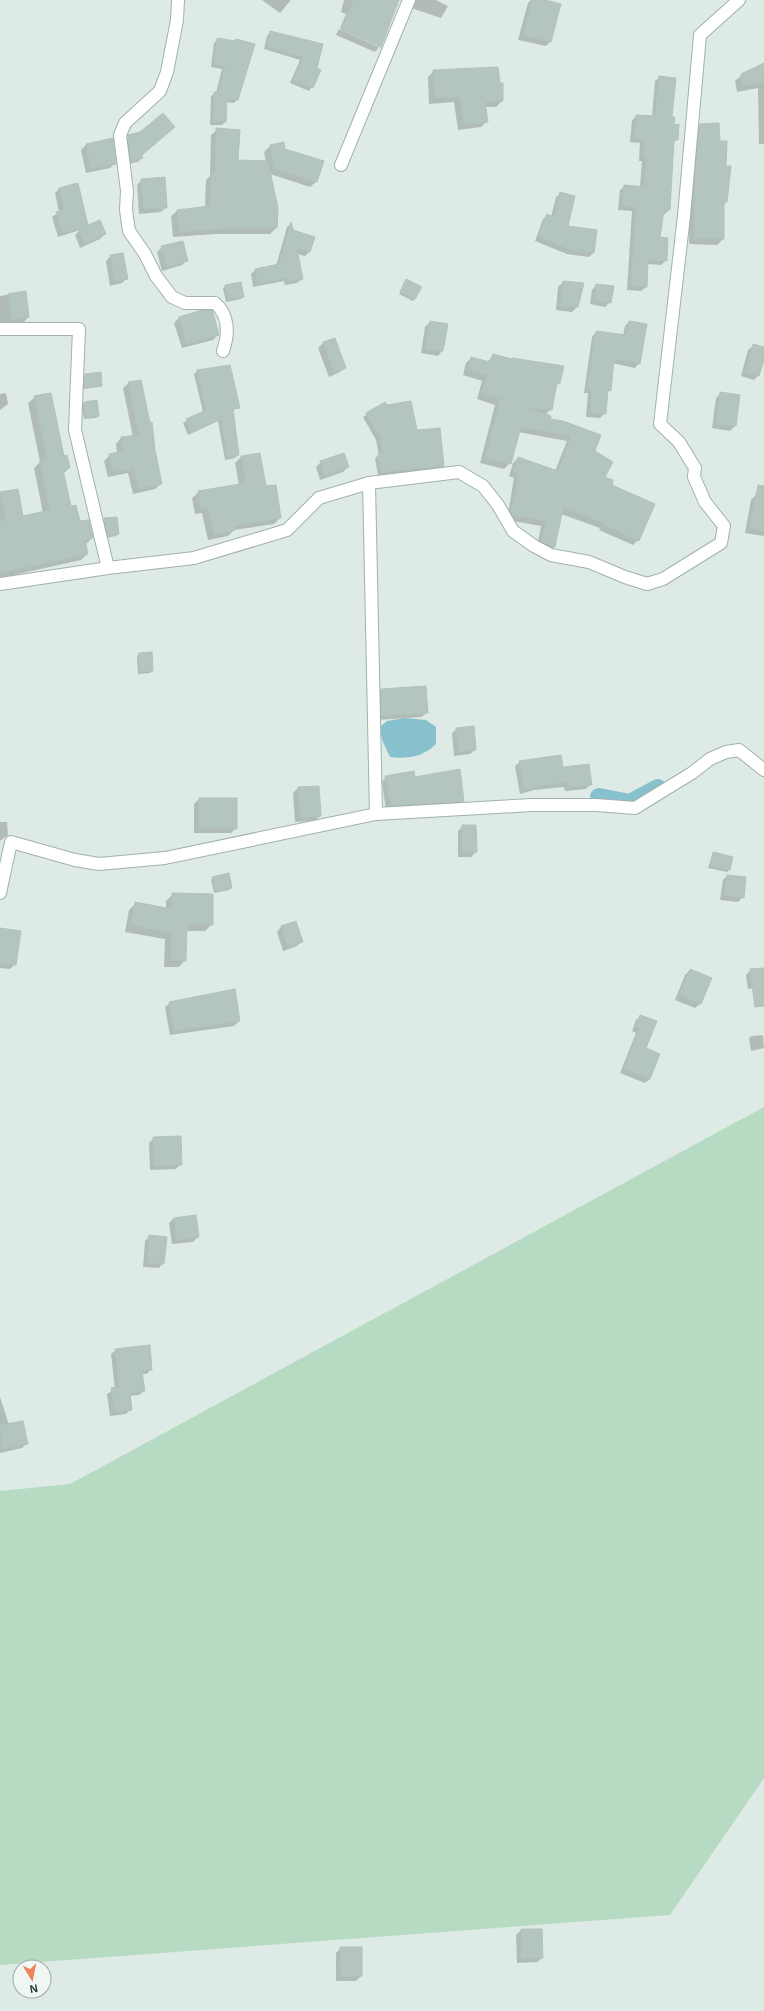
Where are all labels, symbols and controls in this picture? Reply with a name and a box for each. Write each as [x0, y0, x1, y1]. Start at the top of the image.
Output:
north arrow [12, 1959, 52, 1999]
text: N [29, 1982, 39, 1995]

